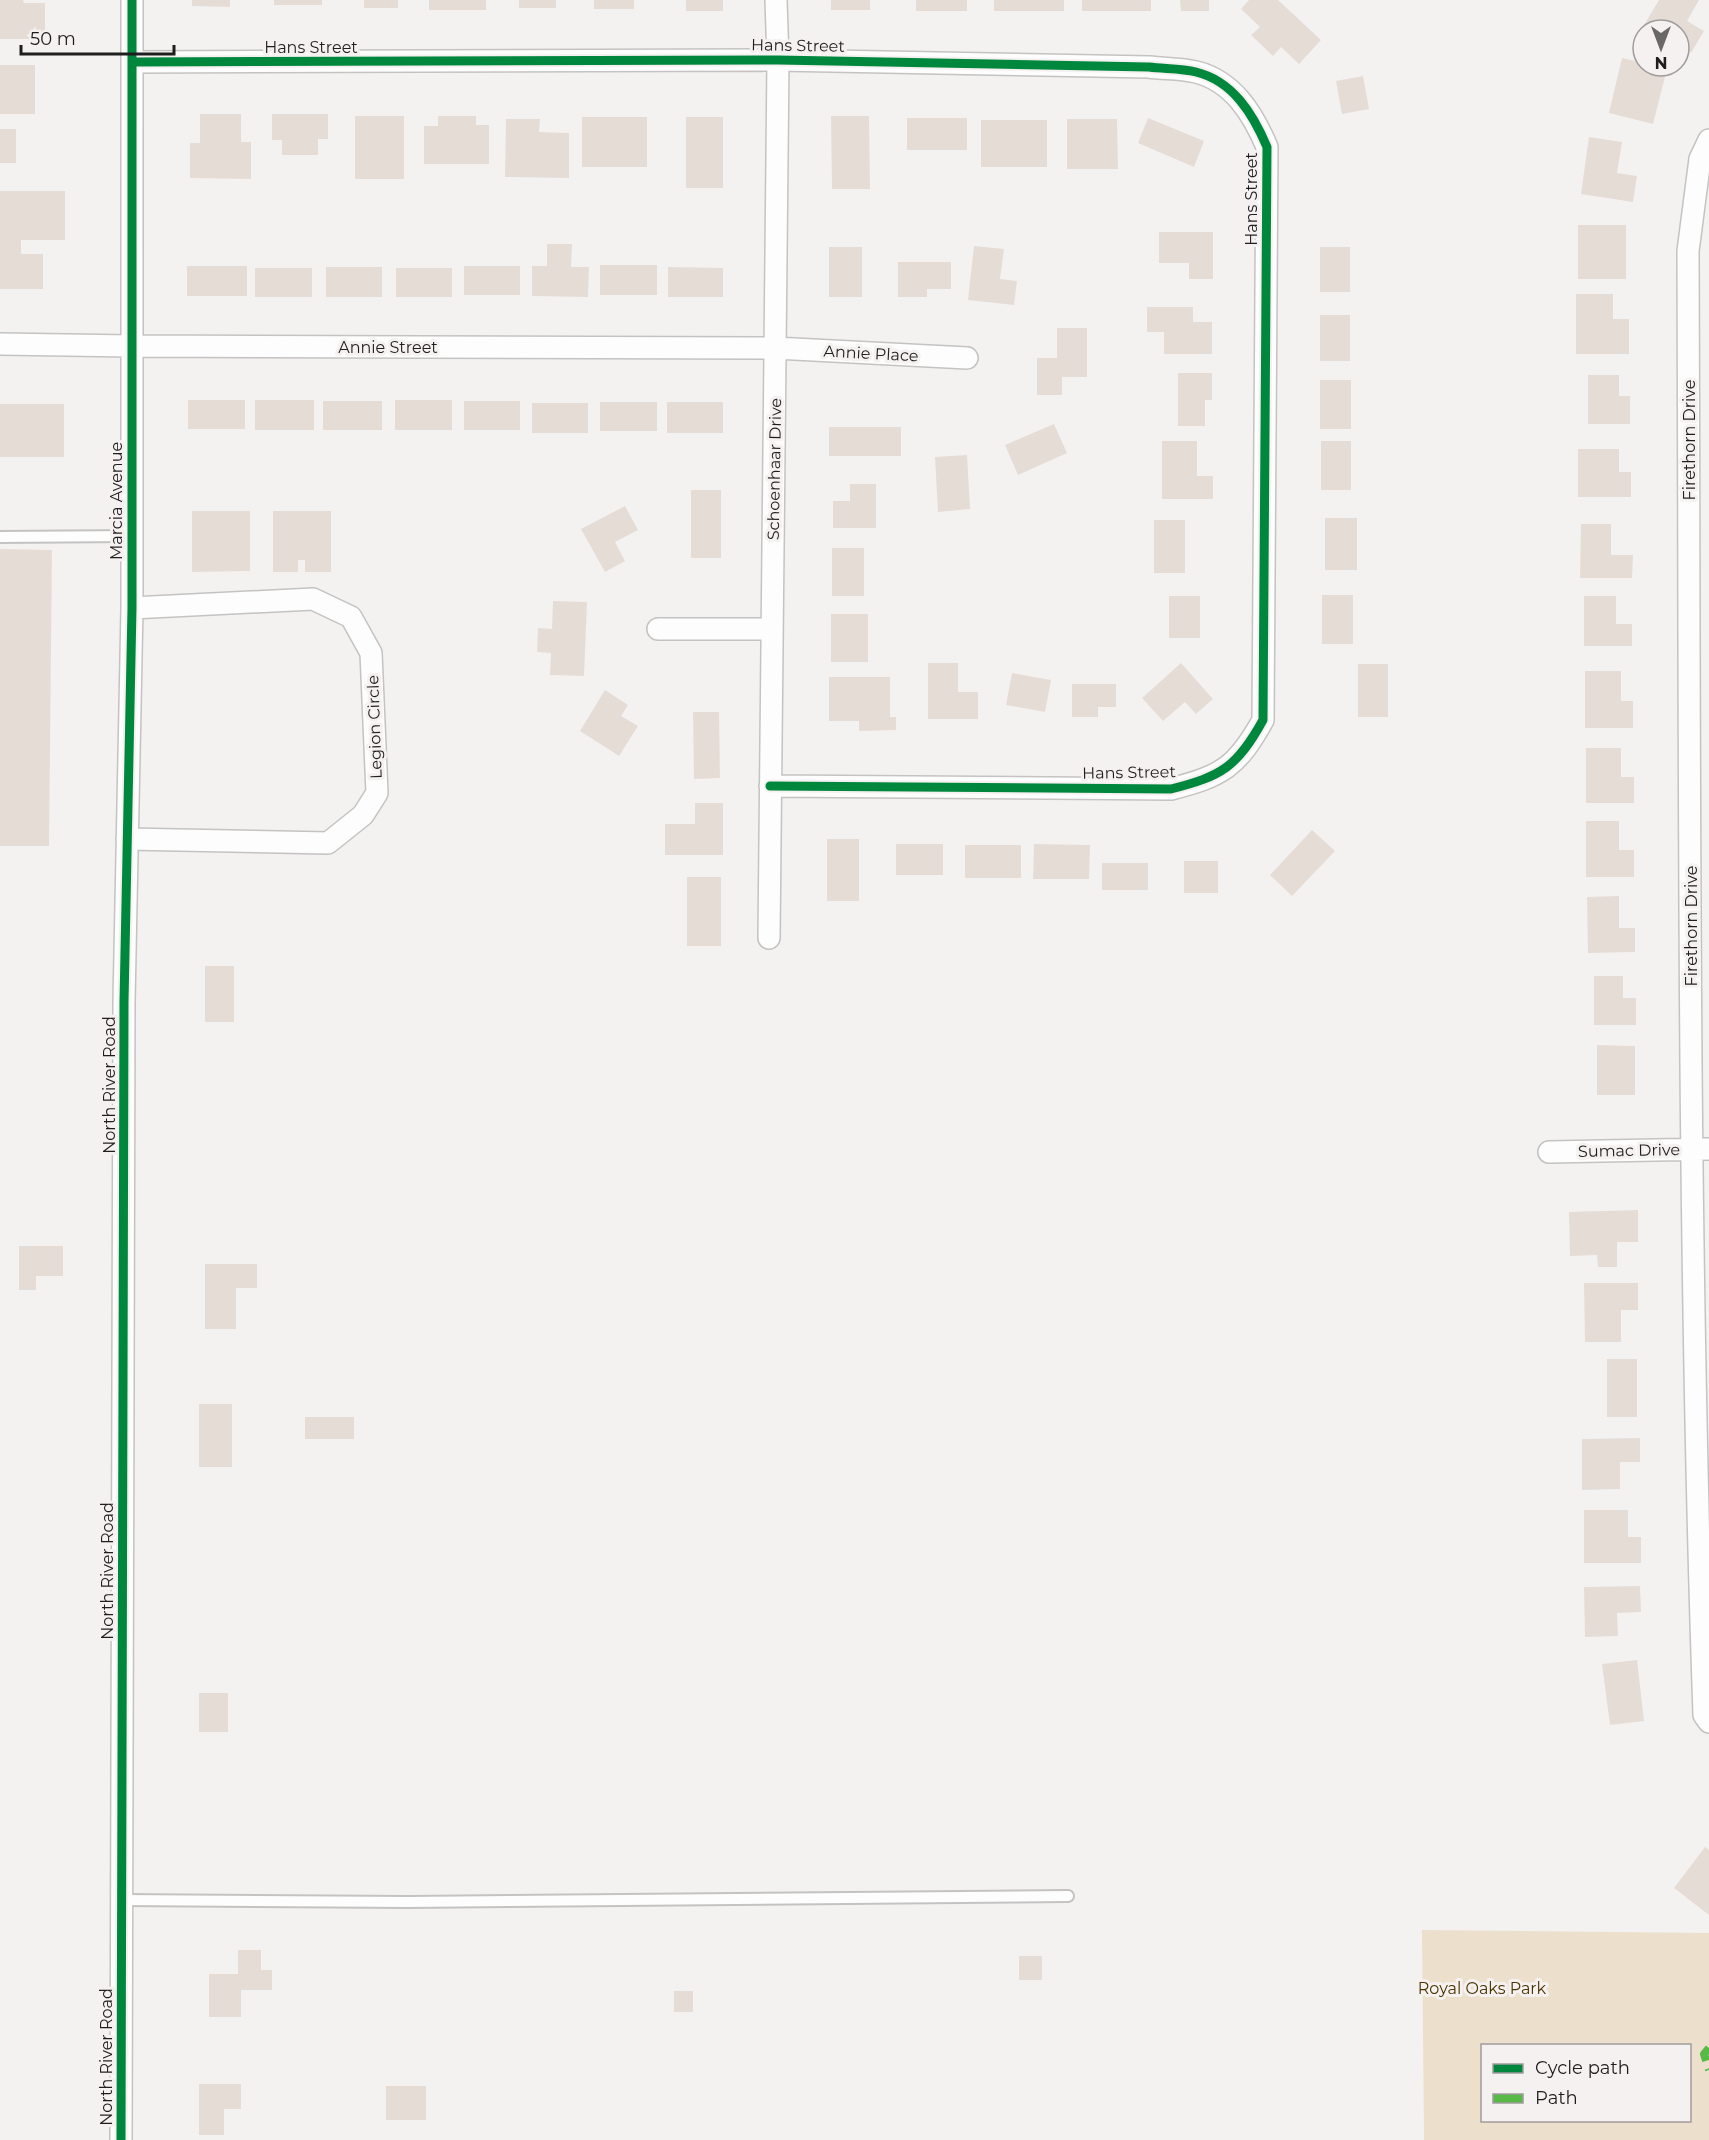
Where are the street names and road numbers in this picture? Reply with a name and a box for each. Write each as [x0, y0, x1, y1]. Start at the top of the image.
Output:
street label: Hans Street [751, 35, 845, 56]
street label: Hans Street [264, 38, 358, 57]
street label: Hans Street [1242, 152, 1261, 246]
street label: Annie Street [338, 338, 438, 357]
street label: Annie Place [823, 342, 919, 365]
street label: Firethorn Drive [1680, 380, 1699, 500]
street label: Schoenhaar Drive [764, 398, 785, 540]
street label: Marcia Avenue [107, 442, 126, 560]
street label: Legion Circle [363, 675, 386, 779]
street label: Hans Street [1082, 762, 1176, 783]
street label: Firethorn Drive [1682, 866, 1701, 986]
street label: North River Road [100, 1016, 119, 1154]
street label: Sumac Drive [1578, 1140, 1680, 1161]
street label: North River Road [98, 1502, 117, 1640]
street label: North River Road [97, 1988, 116, 2126]

